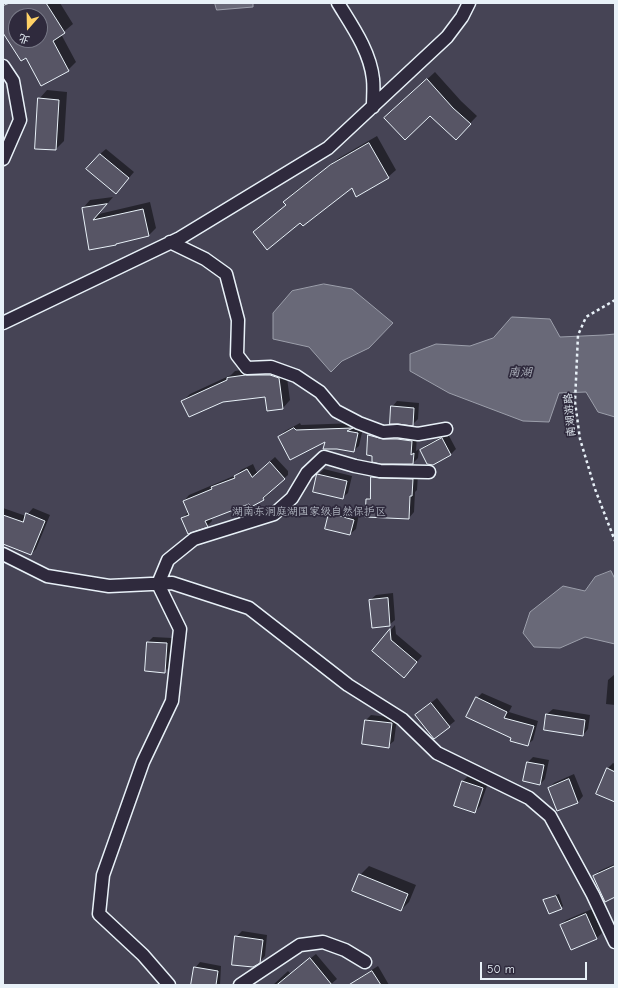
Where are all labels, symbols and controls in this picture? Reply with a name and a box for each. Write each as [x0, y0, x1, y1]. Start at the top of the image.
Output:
north arrow [8, 8, 48, 48]
text: 北 [17, 31, 31, 47]
water label: 南湖 [508, 366, 532, 380]
street label: 南湖游路 [562, 393, 578, 437]
park label: 湖南东洞庭湖国家级自然保护区 [232, 505, 386, 519]
scale bar [482, 954, 589, 980]
text: 50 m [487, 962, 515, 976]

